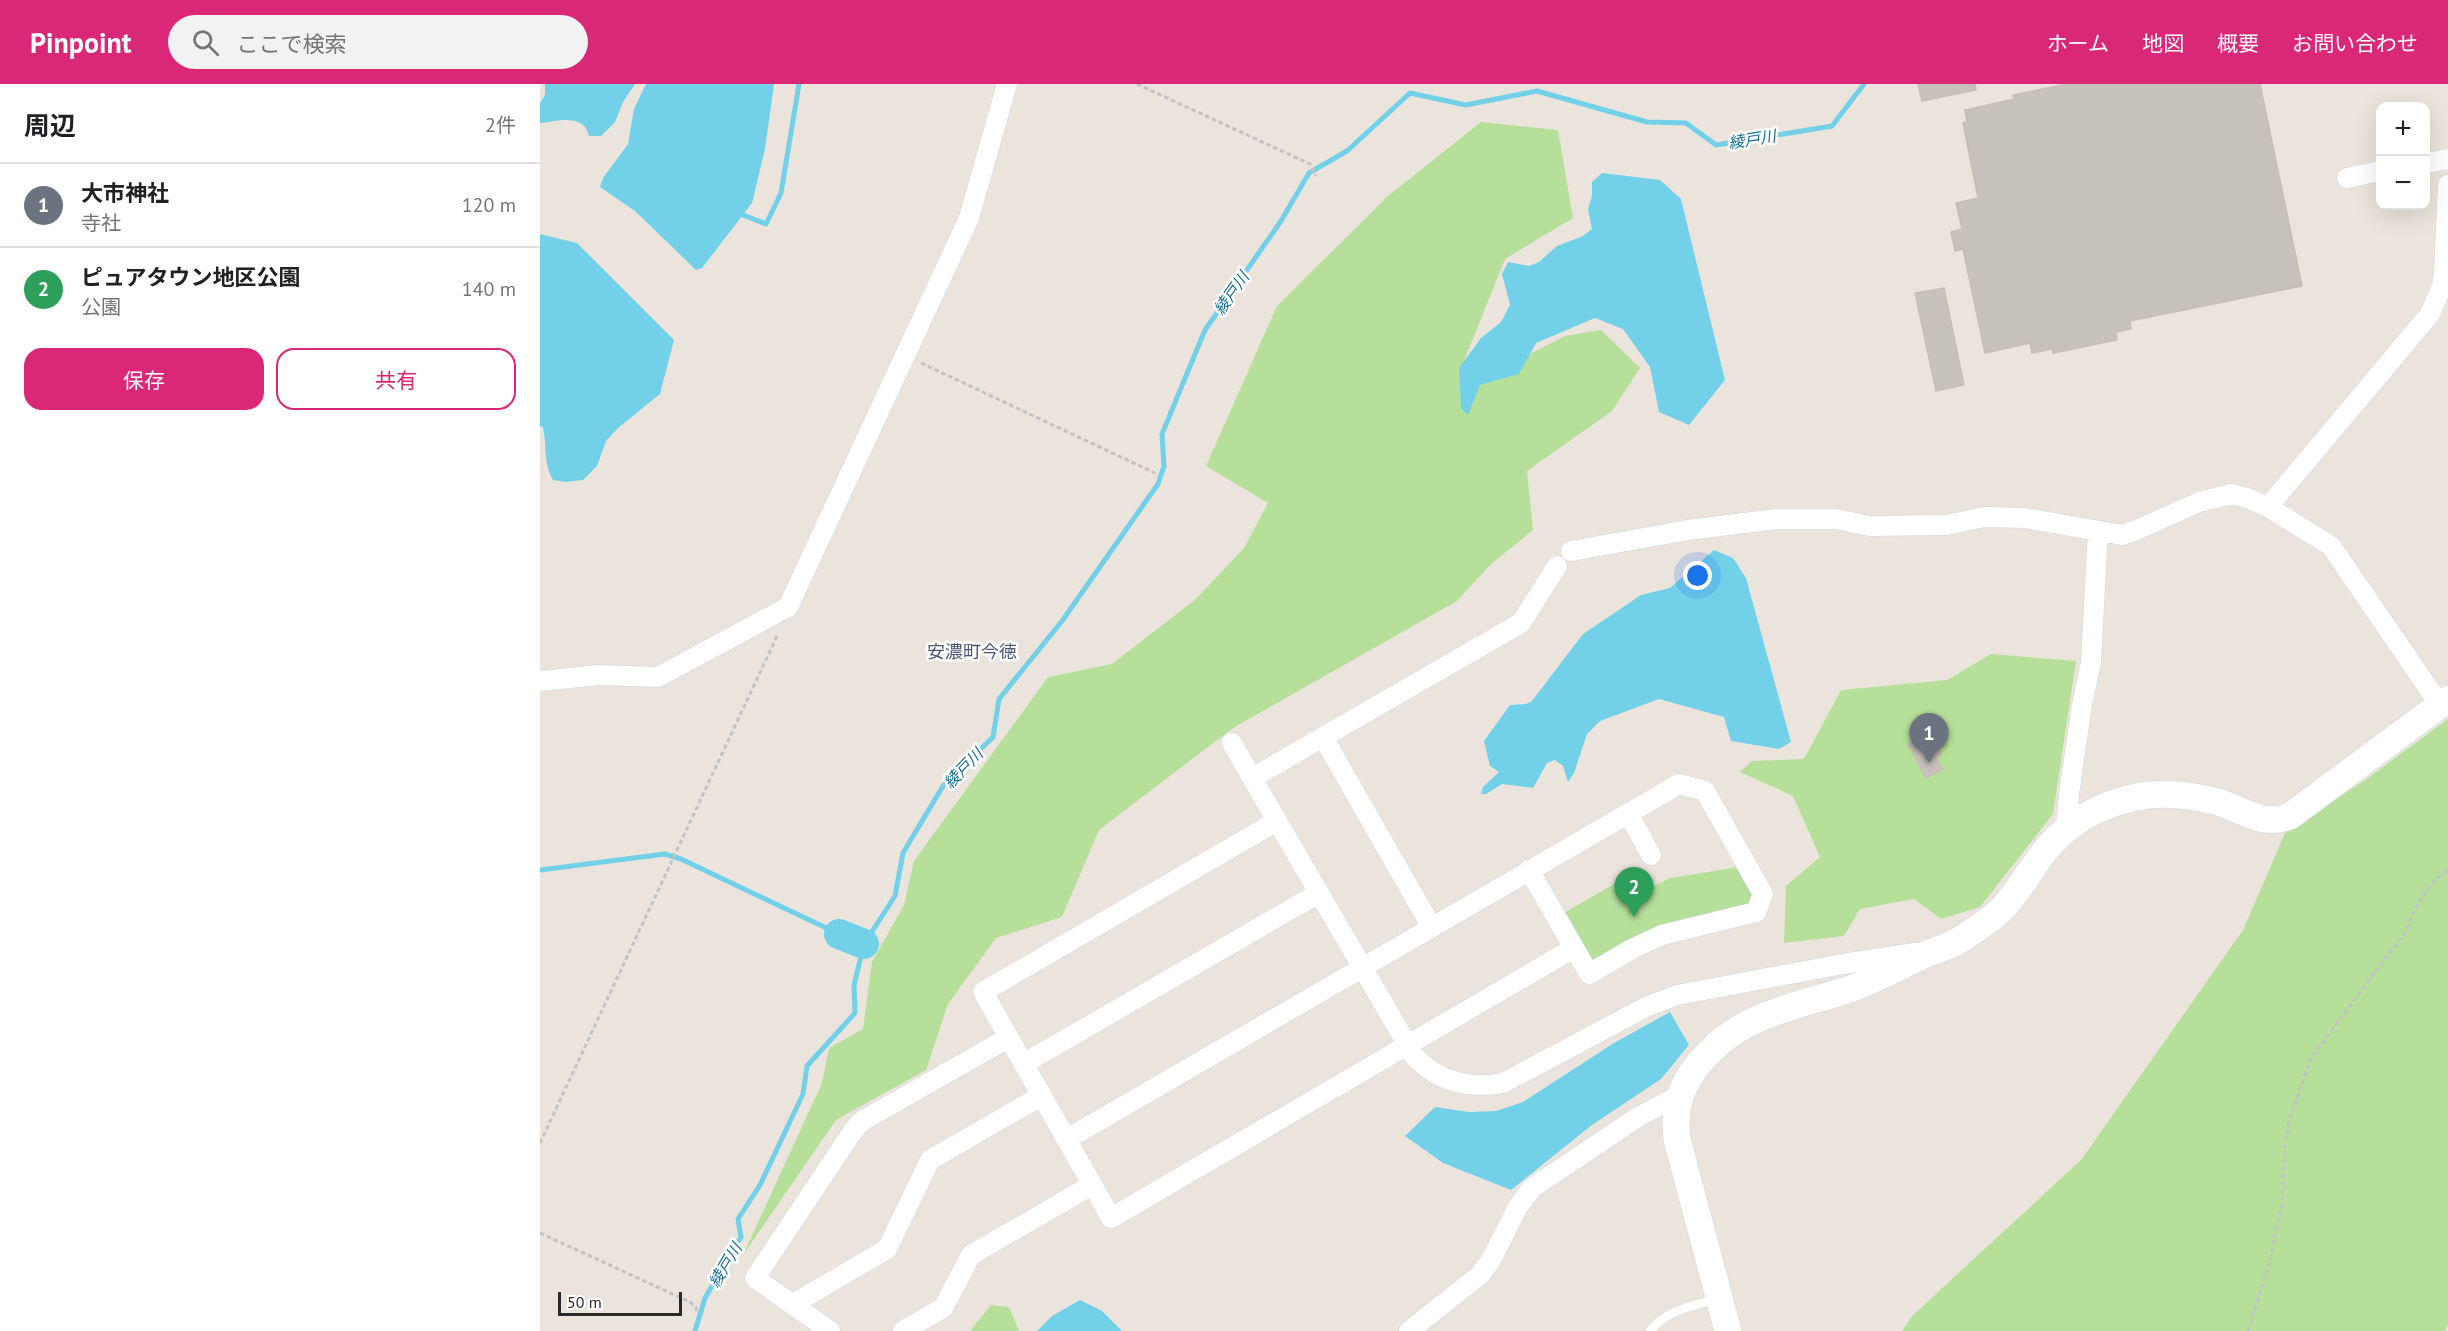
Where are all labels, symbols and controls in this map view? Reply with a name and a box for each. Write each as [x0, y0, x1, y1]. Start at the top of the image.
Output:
search box [168, 15, 588, 69]
text: Pinpoint [30, 24, 132, 61]
icon: search [189, 26, 222, 59]
text: ここで検索 [237, 30, 347, 58]
text: ホーム [2047, 30, 2109, 57]
text: 地図 [2142, 30, 2184, 57]
text: 概要 [2217, 30, 2259, 57]
text: お問い合わせ [2292, 30, 2418, 57]
map controls [2376, 102, 2430, 210]
button: + [2376, 102, 2430, 156]
text: 周辺 [24, 109, 76, 142]
text: 2件 [485, 112, 516, 138]
water label: 綾戸川 [1727, 125, 1779, 153]
button: − [2376, 156, 2430, 210]
text: 大市神社 [81, 179, 169, 207]
text: 1 [38, 192, 49, 218]
text: 120 m [462, 192, 516, 218]
text: 寺社 [81, 210, 121, 236]
text: ピュアタウン地区公園 [81, 263, 301, 291]
water label: 綾戸川 [1209, 266, 1254, 318]
text: 2 [38, 276, 49, 302]
text: 140 m [462, 276, 516, 302]
text: 公園 [81, 294, 121, 320]
button: 保存 [24, 348, 264, 410]
button: 共有 [276, 348, 516, 410]
your location [1683, 561, 1712, 590]
district label: 安濃町今徳 [927, 640, 1017, 663]
pin: 1 [1910, 714, 1948, 763]
water label: 綾戸川 [939, 742, 988, 792]
pin: 2 [1614, 868, 1654, 917]
water label: 綾戸川 [704, 1238, 747, 1291]
scale bar [558, 1289, 682, 1316]
text: 50 m [567, 1292, 602, 1312]

